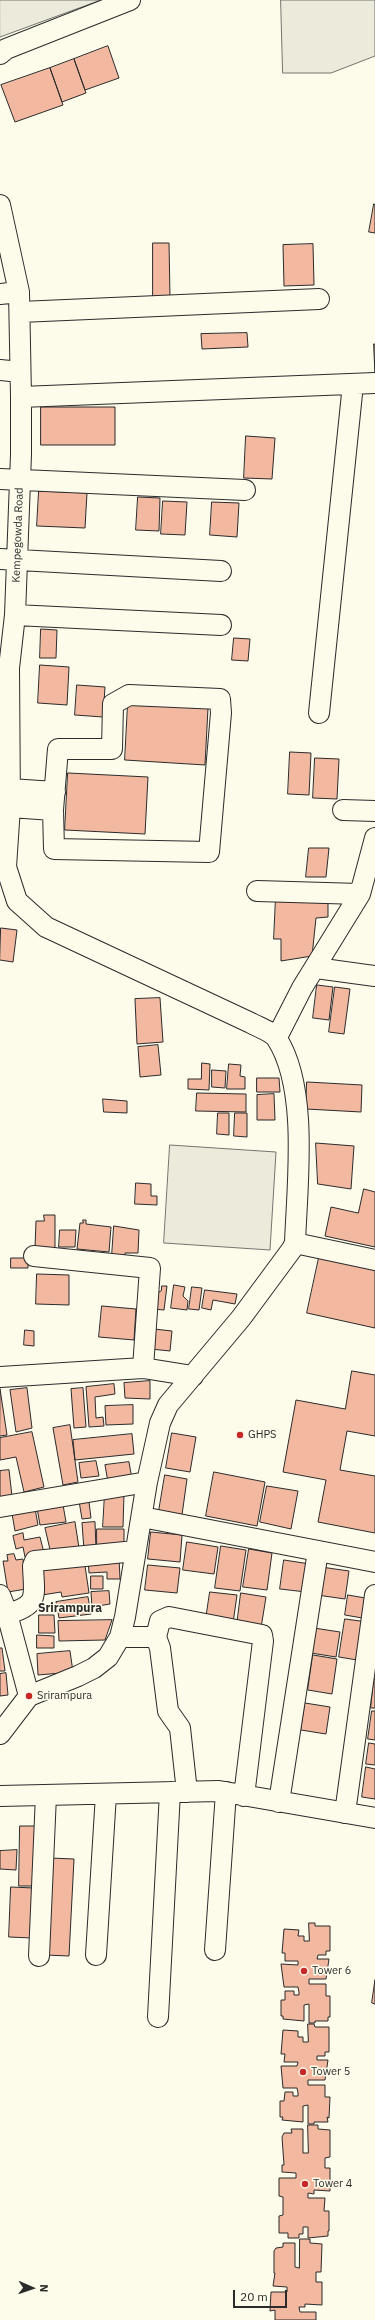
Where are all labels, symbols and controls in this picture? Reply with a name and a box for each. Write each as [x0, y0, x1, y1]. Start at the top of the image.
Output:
street label: Kempegowda Road [10, 487, 26, 583]
place label: GHPS [248, 1428, 276, 1442]
marker: GHPS [235, 1430, 245, 1440]
district label: Srirampura [38, 1602, 102, 1616]
place label: Srirampura [37, 1689, 92, 1703]
marker: Srirampura [24, 1691, 34, 1701]
place label: Tower 6 [312, 1964, 351, 1978]
marker: Tower 6 [299, 1966, 309, 1976]
place label: Tower 5 [311, 2065, 350, 2079]
marker: Tower 5 [298, 2067, 308, 2077]
place label: Tower 4 [313, 2177, 352, 2191]
marker: Tower 4 [300, 2179, 310, 2189]
north arrow [12, 2268, 52, 2308]
scale bar [235, 2282, 289, 2308]
text: N [37, 2284, 51, 2293]
text: 20 m [240, 2289, 268, 2304]

